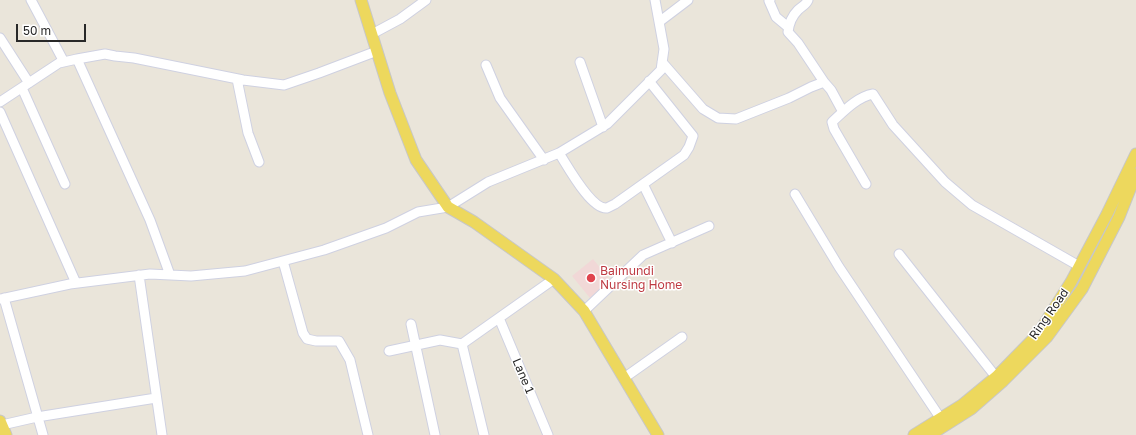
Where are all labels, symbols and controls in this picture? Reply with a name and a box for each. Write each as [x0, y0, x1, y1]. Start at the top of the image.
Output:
scale bar [18, 16, 88, 42]
text: 50 m [23, 23, 51, 38]
place label: Baimundi Nursing Home [600, 264, 682, 292]
marker: Baimundi Nursing Home [585, 272, 597, 284]
street label: Ring Road [1026, 286, 1072, 342]
street label: Lane 1 [509, 356, 537, 396]

